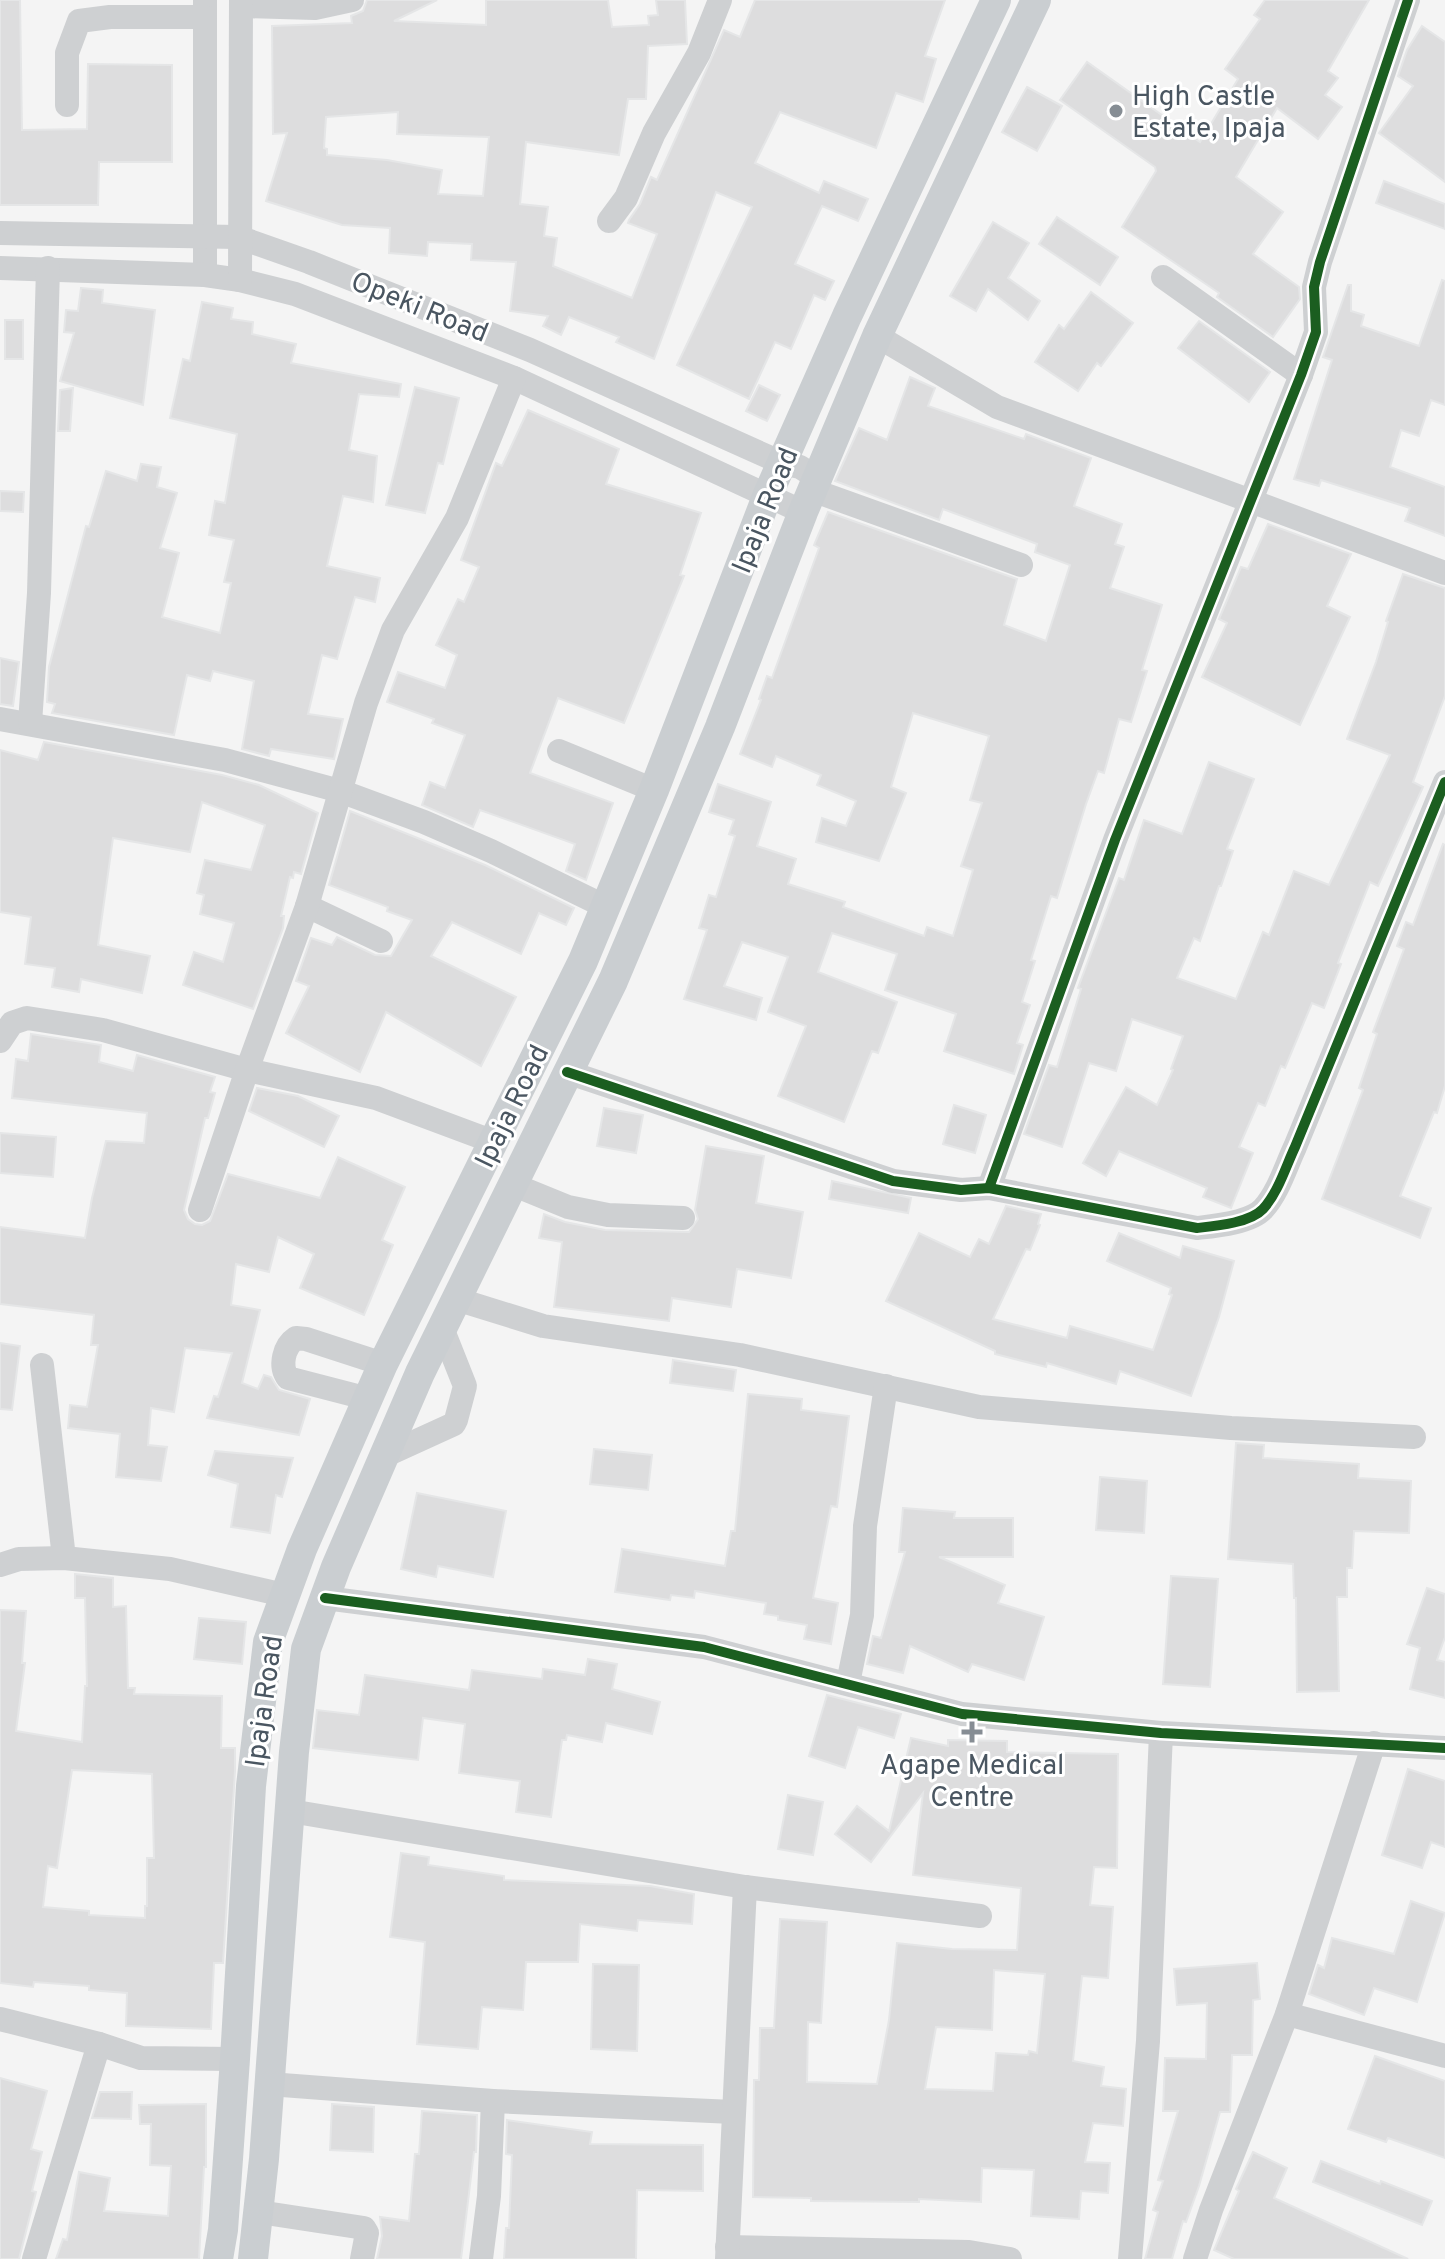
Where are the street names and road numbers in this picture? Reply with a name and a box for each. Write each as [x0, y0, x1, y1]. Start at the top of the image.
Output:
street label: Opeki Road [345, 265, 493, 353]
street label: Ipaja Road [725, 443, 808, 579]
street label: Ipaja Road [468, 1040, 559, 1175]
street label: Ipaja Road [239, 1633, 293, 1770]

